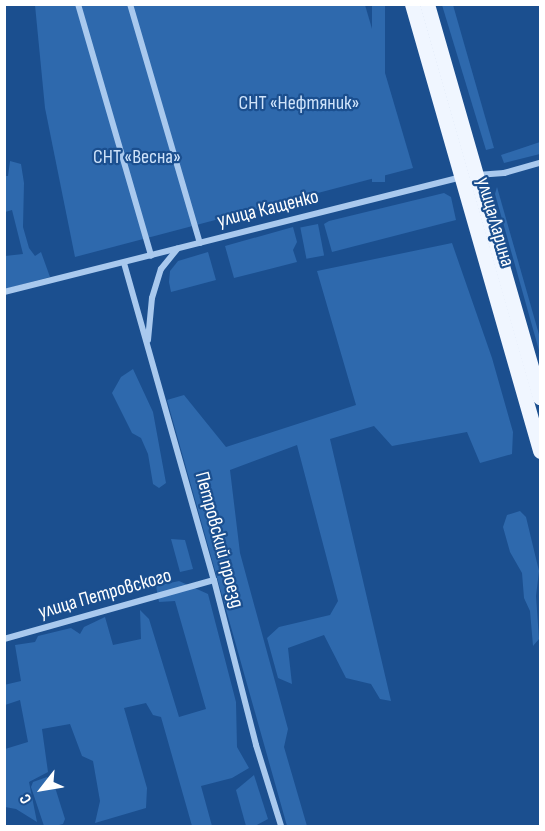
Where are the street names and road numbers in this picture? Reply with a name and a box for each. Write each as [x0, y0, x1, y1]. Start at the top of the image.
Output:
street label: улица Ларина [471, 175, 519, 269]
street label: улица Кащенко [215, 185, 321, 233]
street label: Петровский проезд [189, 469, 249, 611]
street label: улица Петровского [36, 564, 174, 624]

